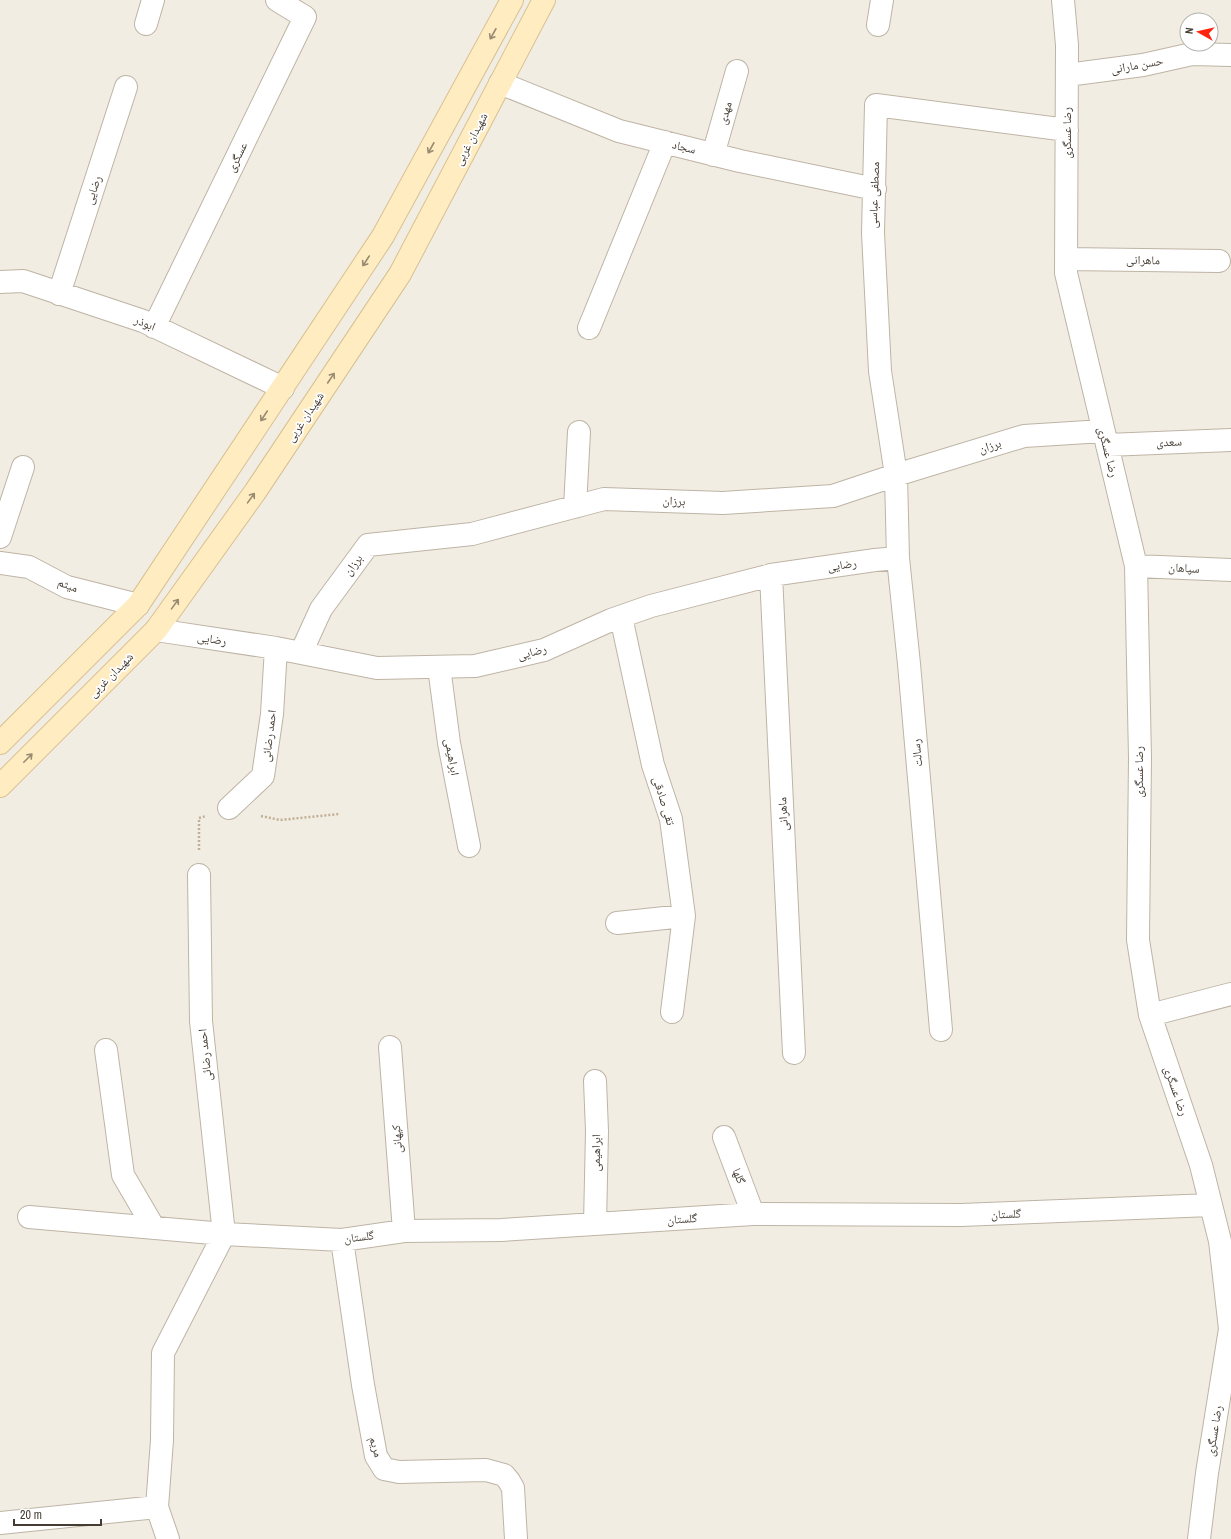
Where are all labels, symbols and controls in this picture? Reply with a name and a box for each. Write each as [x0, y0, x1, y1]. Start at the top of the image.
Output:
north arrow [1179, 12, 1219, 52]
text: N [1182, 26, 1196, 35]
one-way arrow [489, 28, 496, 40]
street label: حسن مارانی [1110, 52, 1165, 77]
street label: مهدی [714, 100, 736, 126]
street label: رضا عسگری [1059, 107, 1075, 159]
street label: شهیدان غربی [450, 110, 492, 168]
street label: سجاد [670, 136, 698, 158]
street label: عسگری [223, 139, 251, 175]
one-way arrow [426, 142, 434, 154]
street label: مصطفی عباسی [865, 161, 883, 229]
street label: رضایی [81, 173, 105, 206]
street label: ماهرانی [1126, 252, 1160, 268]
one-way arrow [362, 255, 370, 266]
street label: ابوذر [131, 311, 158, 334]
one-way arrow [327, 373, 335, 384]
street label: شهیدان غربی [282, 389, 328, 445]
one-way arrow [260, 411, 268, 422]
street label: رضا عسگری [1094, 425, 1122, 479]
street label: سعدی [1156, 434, 1182, 450]
street label: برزان [977, 435, 1003, 457]
one-way arrow [247, 493, 255, 504]
street label: برزان [662, 493, 686, 509]
street label: برزان [340, 551, 366, 579]
street label: رضایی [826, 555, 858, 575]
street label: سپاهان [1168, 559, 1200, 577]
street label: میثم [56, 574, 80, 596]
one-way arrow [171, 598, 179, 609]
street label: رضایی [196, 629, 228, 649]
street label: رضایی [516, 640, 549, 664]
street label: شهیدان غربی [85, 649, 137, 701]
street label: احمد رضائی [258, 709, 280, 763]
street label: ابراهیمی [441, 737, 463, 777]
street label: رسالت [908, 738, 926, 768]
street label: رضا عسگری [1131, 746, 1147, 798]
one-way arrow [23, 753, 33, 763]
street label: تقی صادقی [649, 775, 679, 828]
street label: ماهرانی [774, 797, 792, 831]
street label: احمد رضائی [194, 1028, 216, 1082]
street label: رضا عسگری [1160, 1064, 1192, 1118]
street label: کیهانی [388, 1124, 406, 1154]
street label: ابراهیمی [588, 1134, 604, 1172]
street label: گلها [729, 1166, 749, 1186]
street label: گلستان [991, 1205, 1021, 1223]
street label: گلستان [666, 1210, 698, 1228]
street label: گلستان [343, 1227, 375, 1247]
street label: رضا عسگری [1202, 1404, 1226, 1458]
street label: مریم [365, 1435, 387, 1459]
scale bar [14, 1501, 101, 1527]
text: 20 m [20, 1507, 42, 1523]

